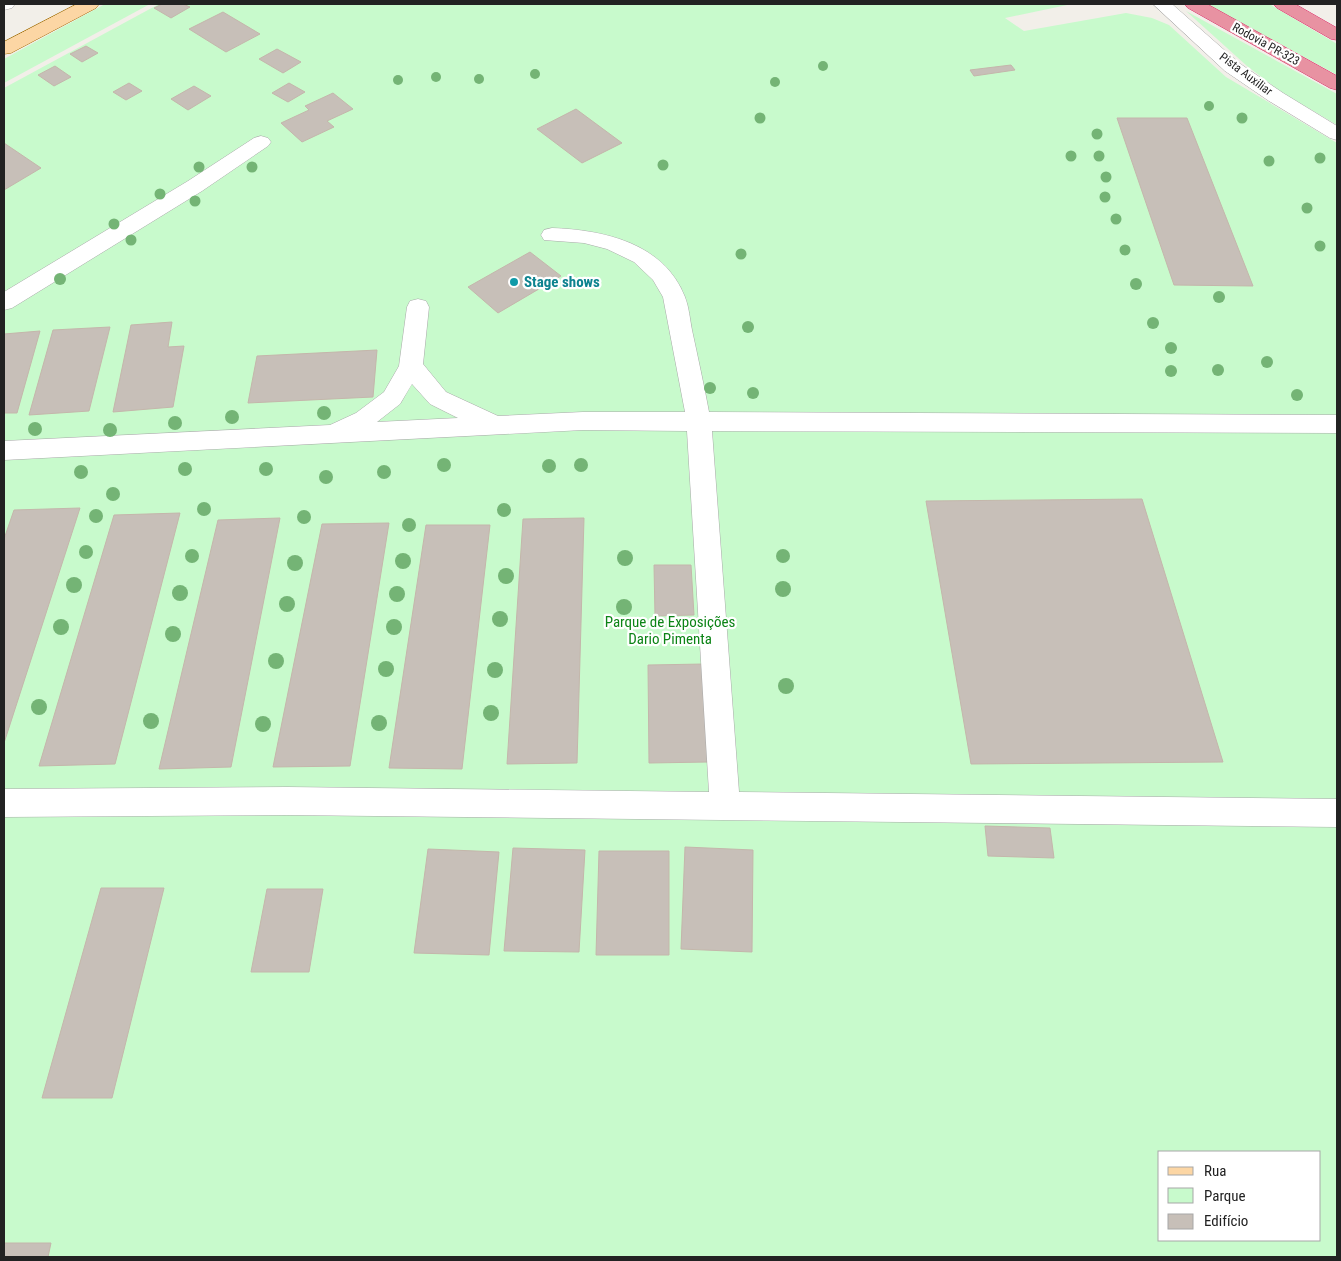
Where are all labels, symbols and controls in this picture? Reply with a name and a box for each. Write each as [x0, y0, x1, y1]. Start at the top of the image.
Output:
street label: Rodovia PR-323 [1230, 20, 1302, 68]
street label: Pista Auxiliar [1217, 50, 1275, 99]
place label: Stage shows [524, 273, 600, 291]
marker: Stage shows [508, 276, 520, 288]
park label: Parque de Exposições Dario Pimenta [605, 613, 735, 648]
legend [1158, 1151, 1321, 1241]
text: Rua [1204, 1162, 1226, 1180]
text: Parque [1204, 1187, 1246, 1205]
text: Edifício [1204, 1212, 1248, 1230]

